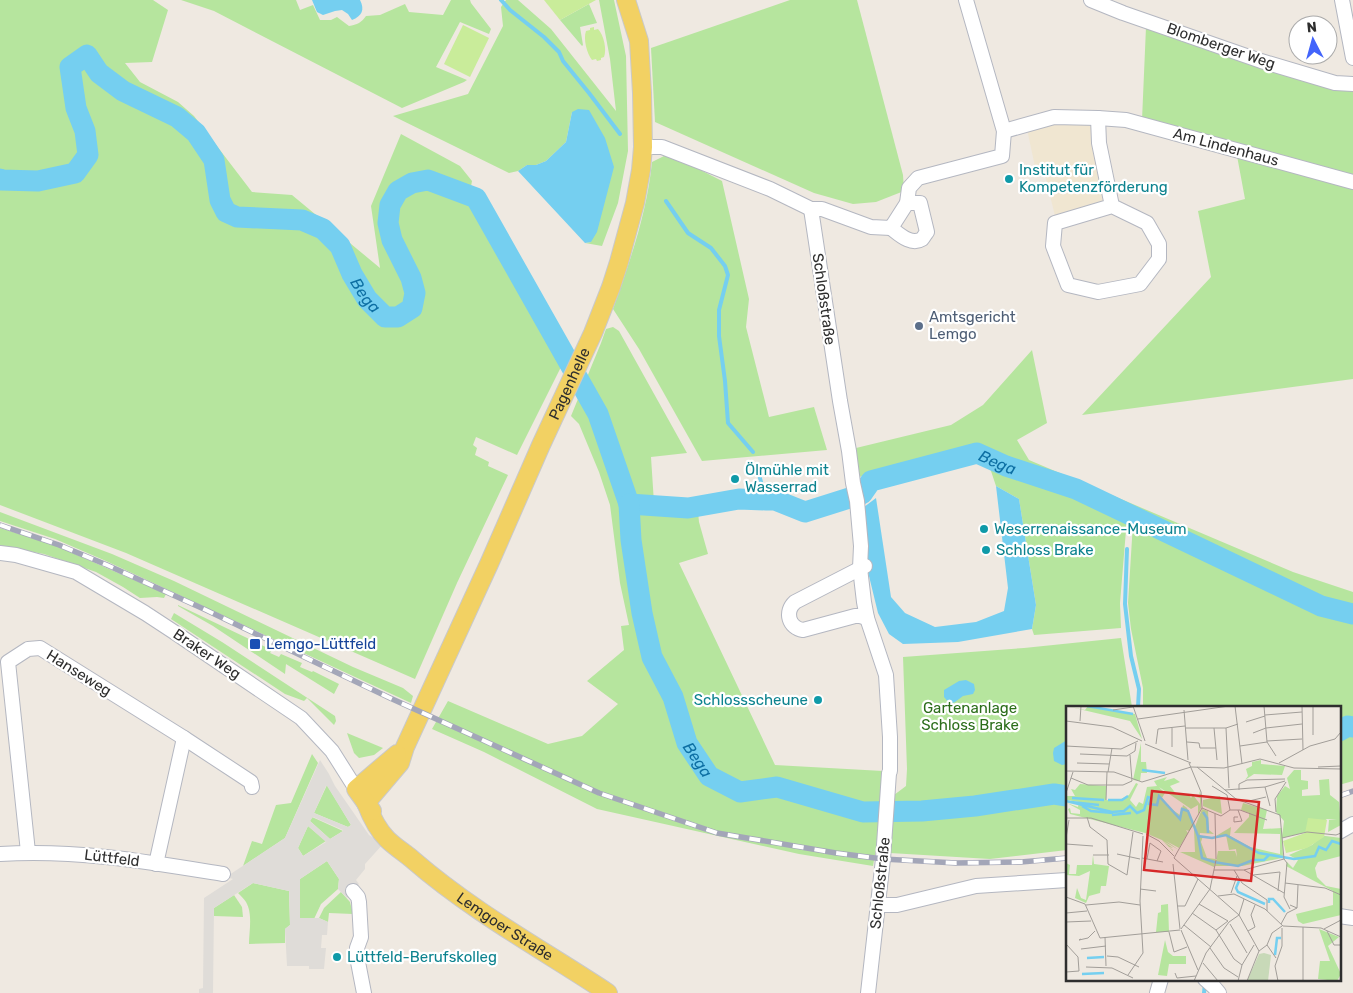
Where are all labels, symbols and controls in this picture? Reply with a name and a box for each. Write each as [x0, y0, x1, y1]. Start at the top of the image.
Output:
north arrow [1288, 15, 1338, 65]
street label: Blomberger Weg [1164, 19, 1278, 73]
text: N [1306, 19, 1318, 37]
street label: Am Lindenhaus [1171, 124, 1281, 170]
place label: Institut für Kompetenzförderung [1019, 161, 1168, 196]
marker: Institut für Kompetenzförderung [1003, 173, 1015, 185]
street label: Schloßstraße [809, 252, 839, 346]
water label: Bega [347, 274, 385, 317]
place label: Amtsgericht Lemgo [929, 308, 1016, 343]
marker: Amtsgericht Lemgo [913, 320, 925, 332]
street label: Pagenhelle [545, 345, 594, 423]
water label: Bega [976, 446, 1018, 478]
place label: Ölmühle mit Wasserrad [745, 461, 829, 496]
marker: Ölmühle mit Wasserrad [729, 473, 741, 485]
place label: Weserrenaissance-Museum [994, 520, 1187, 538]
marker: Weserrenaissance-Museum [978, 523, 990, 535]
place label: Schloss Brake [996, 541, 1094, 559]
marker: Schloss Brake [980, 544, 992, 556]
street label: Braker Weg [170, 625, 244, 683]
place label: Lemgo-Lüttfeld [266, 635, 376, 653]
marker: Lemgo-Lüttfeld [248, 637, 262, 651]
street label: Hanseweg [43, 646, 115, 700]
place label: Schlossscheune [694, 691, 808, 709]
marker: Schlossscheune [812, 694, 824, 706]
park label: Gartenanlage Schloss Brake [921, 699, 1019, 734]
inset map [1066, 706, 1340, 980]
water label: Bega [679, 738, 717, 781]
street label: Schloßstraße [866, 836, 894, 930]
street label: Lüttfeld [83, 846, 141, 870]
street label: Lemgoer Straße [453, 889, 556, 965]
place label: Lüttfeld-Berufskolleg [347, 948, 497, 966]
marker: Lüttfeld-Berufskolleg [331, 951, 343, 963]

